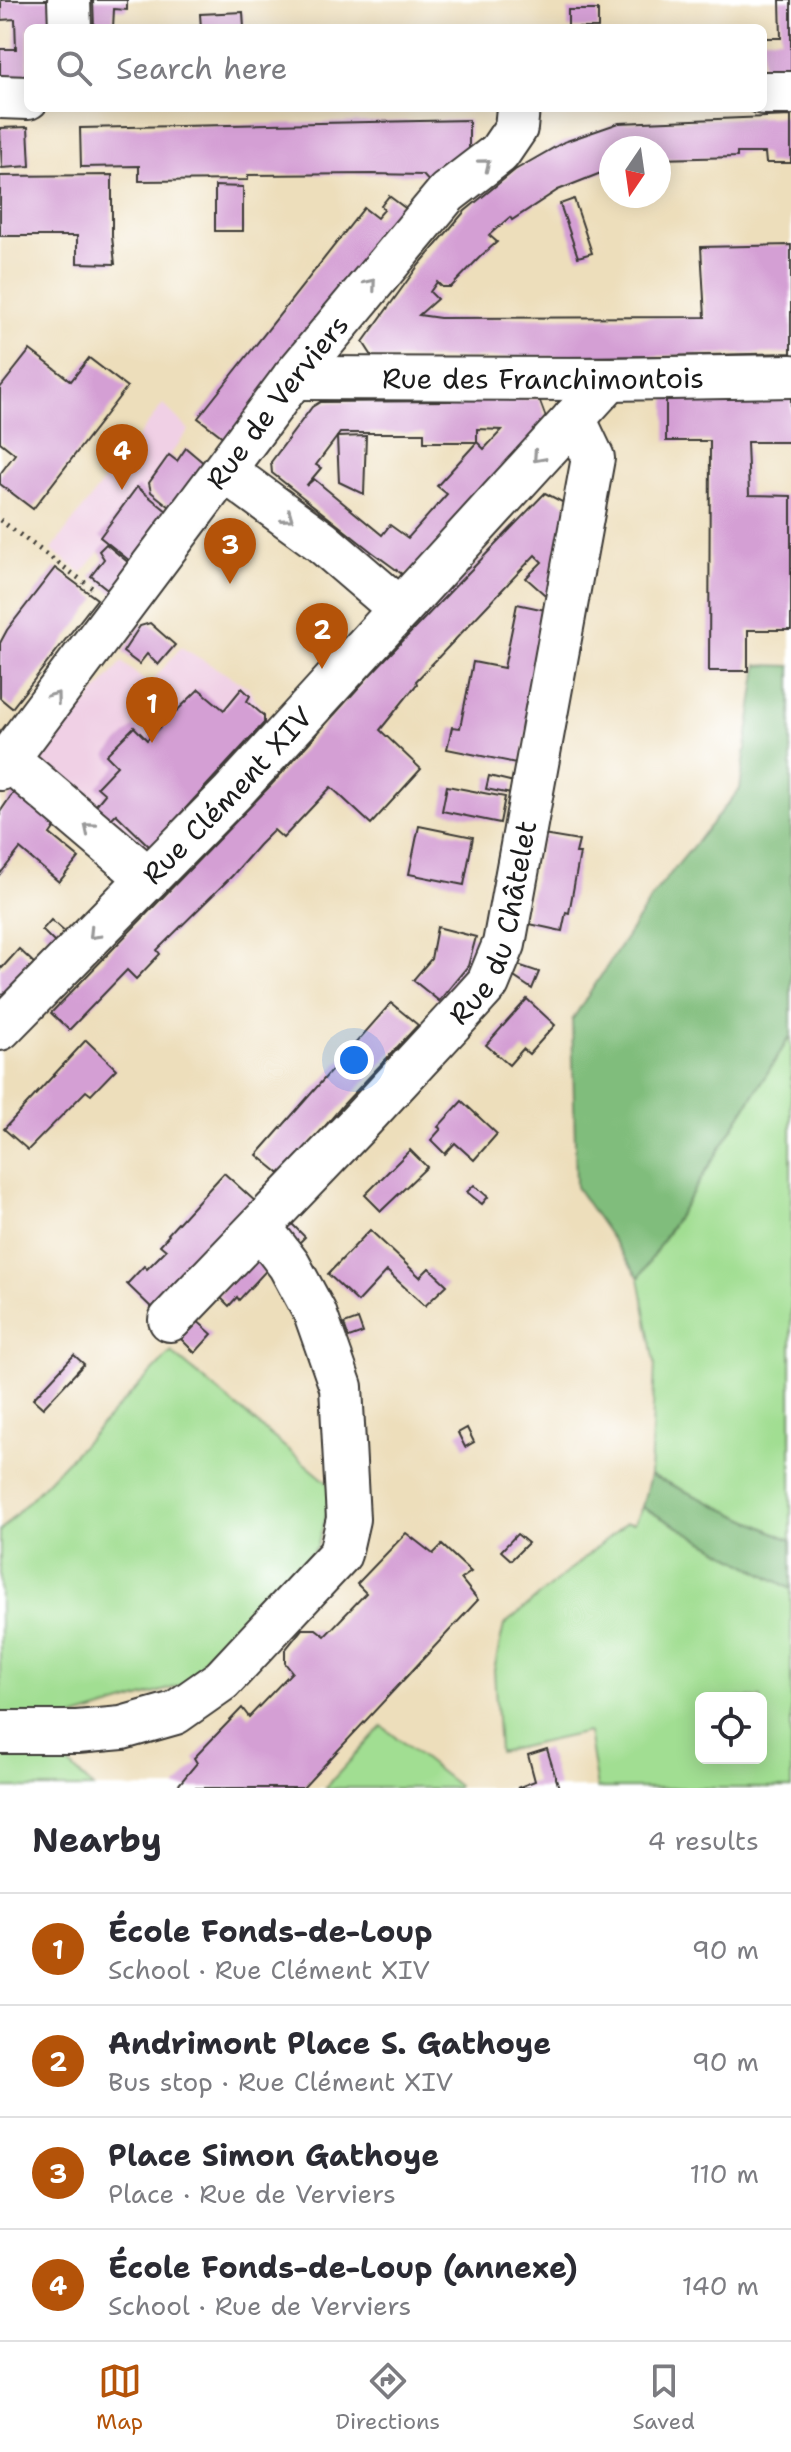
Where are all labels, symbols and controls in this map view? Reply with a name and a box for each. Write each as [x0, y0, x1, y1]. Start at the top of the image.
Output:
search box [24, 24, 767, 112]
icon: search [52, 46, 96, 90]
text: Search here [116, 48, 287, 89]
north arrow [599, 136, 671, 208]
one-way arrow [476, 159, 491, 173]
one-way arrow [361, 279, 376, 294]
street label: Rue de Verviers [197, 306, 357, 497]
street label: Rue des Franchimontois [382, 358, 704, 398]
pin: 4 [96, 424, 148, 490]
one-way arrow [534, 448, 548, 463]
one-way arrow [279, 507, 294, 522]
pin: 3 [204, 518, 256, 584]
pin: 2 [296, 603, 348, 669]
pin: 1 [126, 677, 178, 743]
one-way arrow [45, 691, 60, 706]
street label: Rue Clément XIV [134, 698, 321, 892]
street label: Rue du Châtelet [440, 817, 545, 1033]
one-way arrow [84, 823, 98, 838]
one-way arrow [89, 925, 103, 939]
your location [334, 1040, 374, 1080]
map controls [695, 1692, 767, 1764]
button: locate [695, 1692, 767, 1764]
text: Nearby [32, 1817, 162, 1863]
text: 4 results [647, 1823, 759, 1858]
text: École Fonds-de-Loup [108, 1911, 433, 1952]
text: 1 [52, 1932, 64, 1967]
text: 90 m [692, 1932, 759, 1967]
text: School · Rue Clément XIV [108, 1952, 430, 1987]
text: Andrimont Place S. Gathoye [108, 2023, 551, 2064]
text: 2 [49, 2044, 67, 2079]
text: 90 m [692, 2044, 759, 2079]
text: Bus stop · Rue Clément XIV [108, 2064, 453, 2099]
text: Place Simon Gathoye [108, 2135, 439, 2176]
text: 3 [49, 2156, 67, 2191]
text: 110 m [689, 2156, 759, 2191]
text: Place · Rue de Verviers [108, 2176, 396, 2211]
text: École Fonds-de-Loup (annexe) [108, 2247, 578, 2288]
text: 4 [49, 2268, 67, 2303]
text: 140 m [682, 2268, 759, 2303]
text: School · Rue de Verviers [108, 2288, 411, 2323]
tab: Map [96, 2359, 143, 2436]
tab: Directions [335, 2359, 440, 2436]
tab: Saved [632, 2359, 695, 2436]

